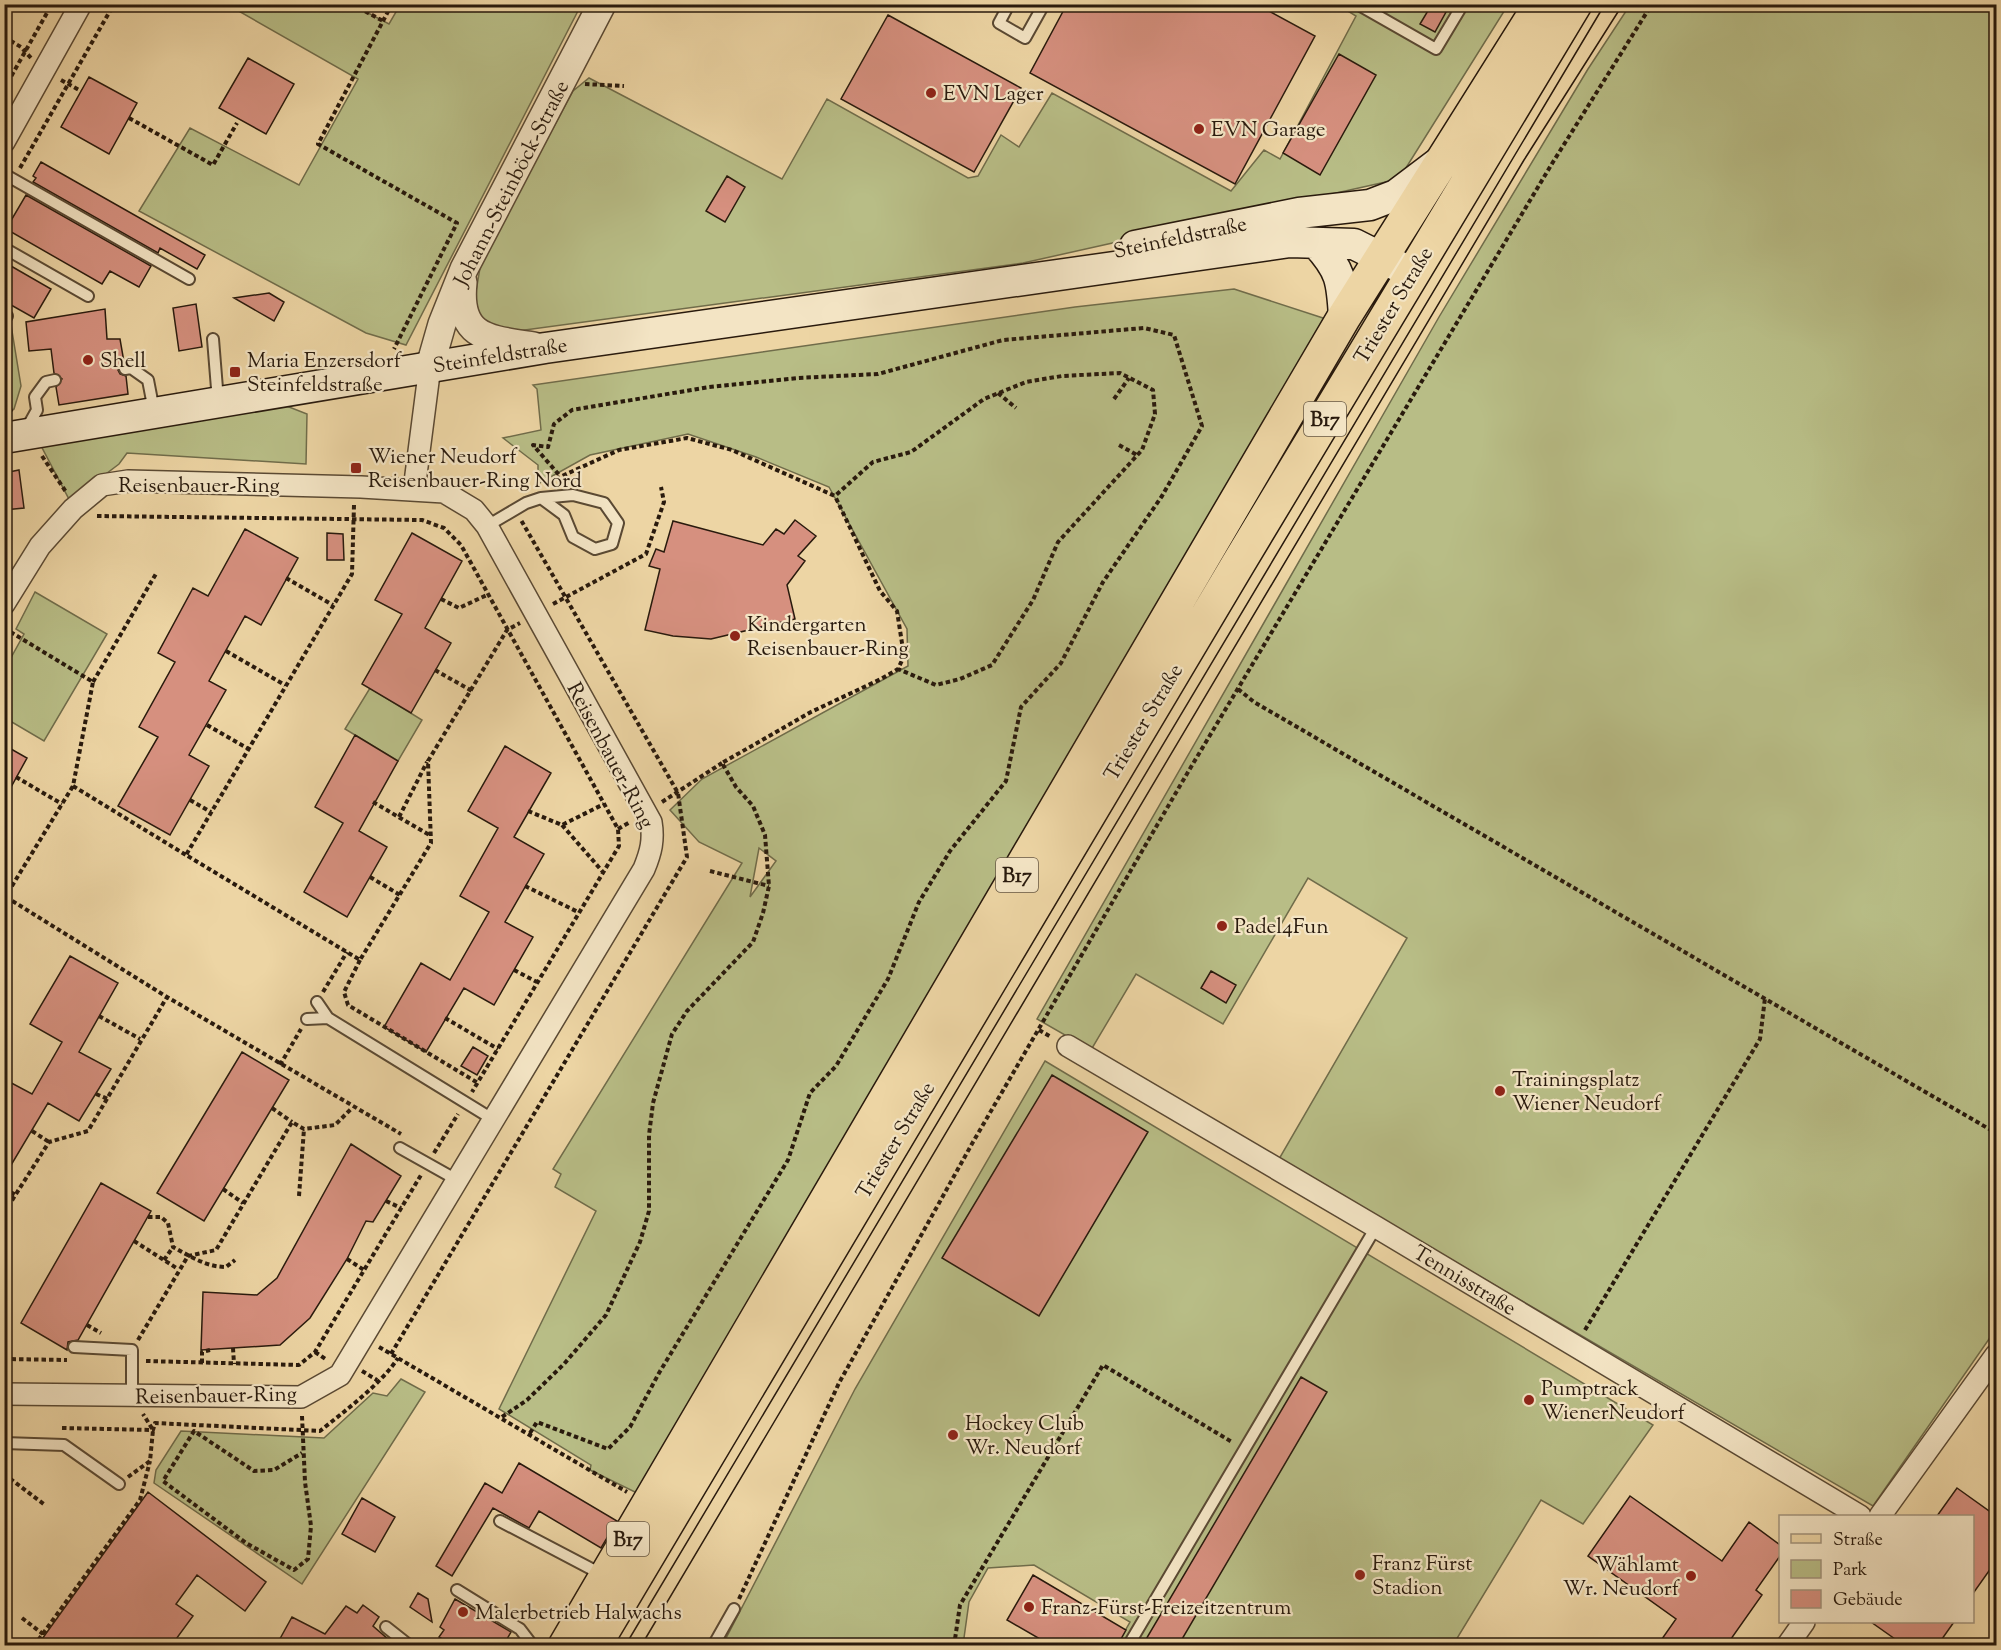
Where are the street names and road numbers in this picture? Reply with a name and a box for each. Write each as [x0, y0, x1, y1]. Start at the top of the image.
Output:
street label: Johann-Steinböck-Straße [447, 76, 578, 293]
street label: Steinfeldstraße [1111, 210, 1250, 268]
street label: Triester Straße [1348, 242, 1442, 370]
street label: Steinfeldstraße [431, 332, 570, 382]
road number: B17 [1304, 402, 1346, 436]
street label: Reisenbauer-Ring [118, 472, 280, 502]
street label: Triester Straße [1098, 659, 1192, 787]
street label: Reisenbauer-Ring [558, 677, 660, 834]
road number: B17 [996, 858, 1038, 892]
street label: Triester Straße [850, 1077, 944, 1205]
street label: Tennisstraße [1407, 1239, 1521, 1324]
street label: Reisenbauer-Ring [135, 1381, 297, 1413]
road number: B17 [607, 1522, 649, 1556]

